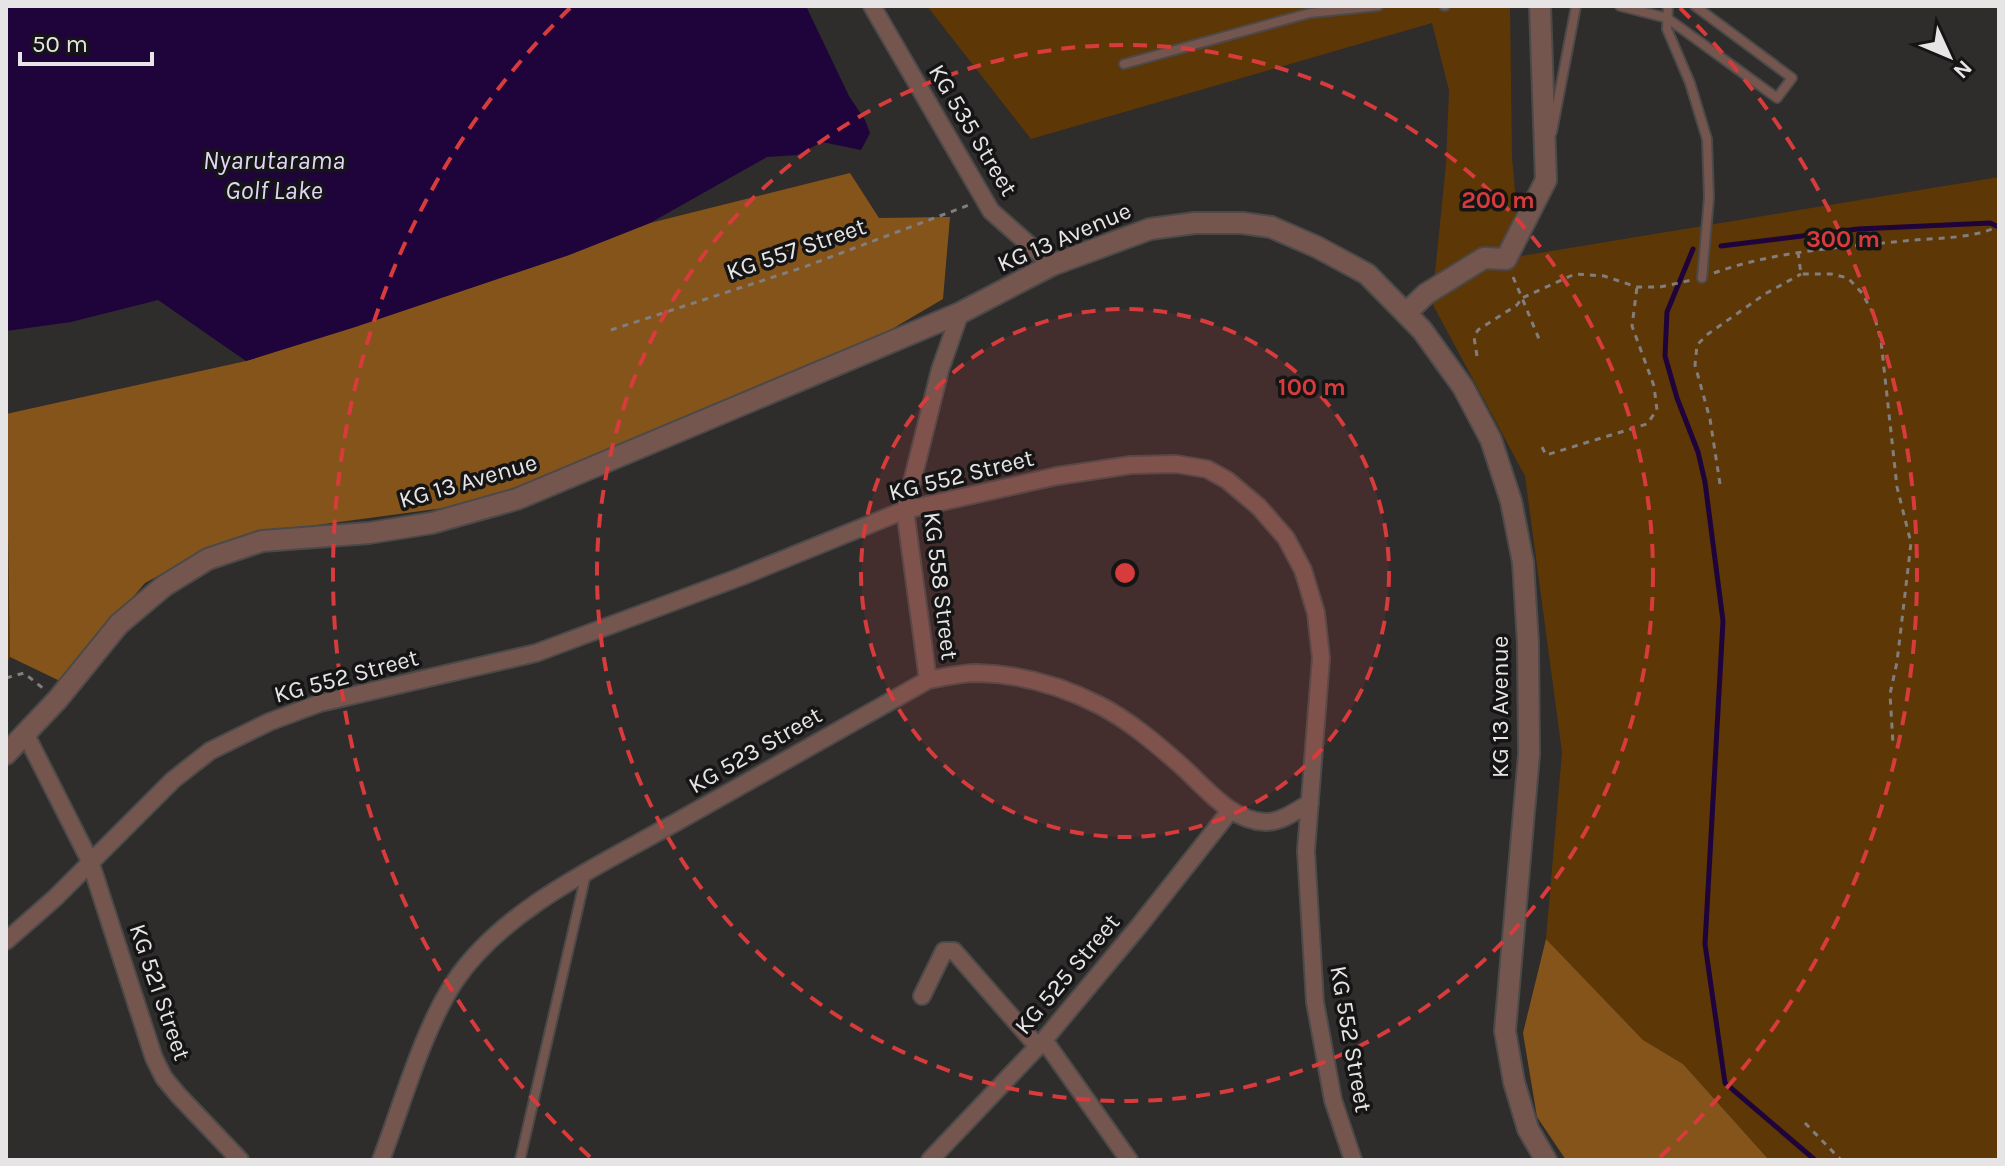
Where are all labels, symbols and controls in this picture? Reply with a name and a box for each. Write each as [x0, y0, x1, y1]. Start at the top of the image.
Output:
scale bar [20, 16, 152, 66]
north arrow [1909, 16, 1989, 96]
text: 50 m [32, 30, 88, 58]
text: N [1948, 54, 1978, 84]
street label: KG 535 Street [923, 59, 1023, 201]
water label: Nyarutarama Golf Lake [203, 145, 345, 206]
text: 200 m [1461, 186, 1535, 214]
street label: KG 13 Avenue [993, 196, 1135, 278]
street label: KG 557 Street [723, 212, 869, 286]
text: 300 m [1806, 225, 1880, 253]
text: 100 m [1278, 373, 1346, 401]
street label: KG 552 Street [886, 443, 1036, 507]
street label: KG 13 Avenue [396, 448, 540, 514]
street label: KG 558 Street [918, 510, 964, 662]
centre of rings [1111, 559, 1139, 587]
street label: KG 13 Avenue [1486, 636, 1514, 778]
street label: KG 552 Street [271, 643, 421, 709]
street label: KG 523 Street [684, 701, 826, 799]
street label: KG 525 Street [1009, 908, 1125, 1040]
street label: KG 521 Street [124, 920, 196, 1064]
street label: KG 552 Street [1324, 964, 1378, 1114]

